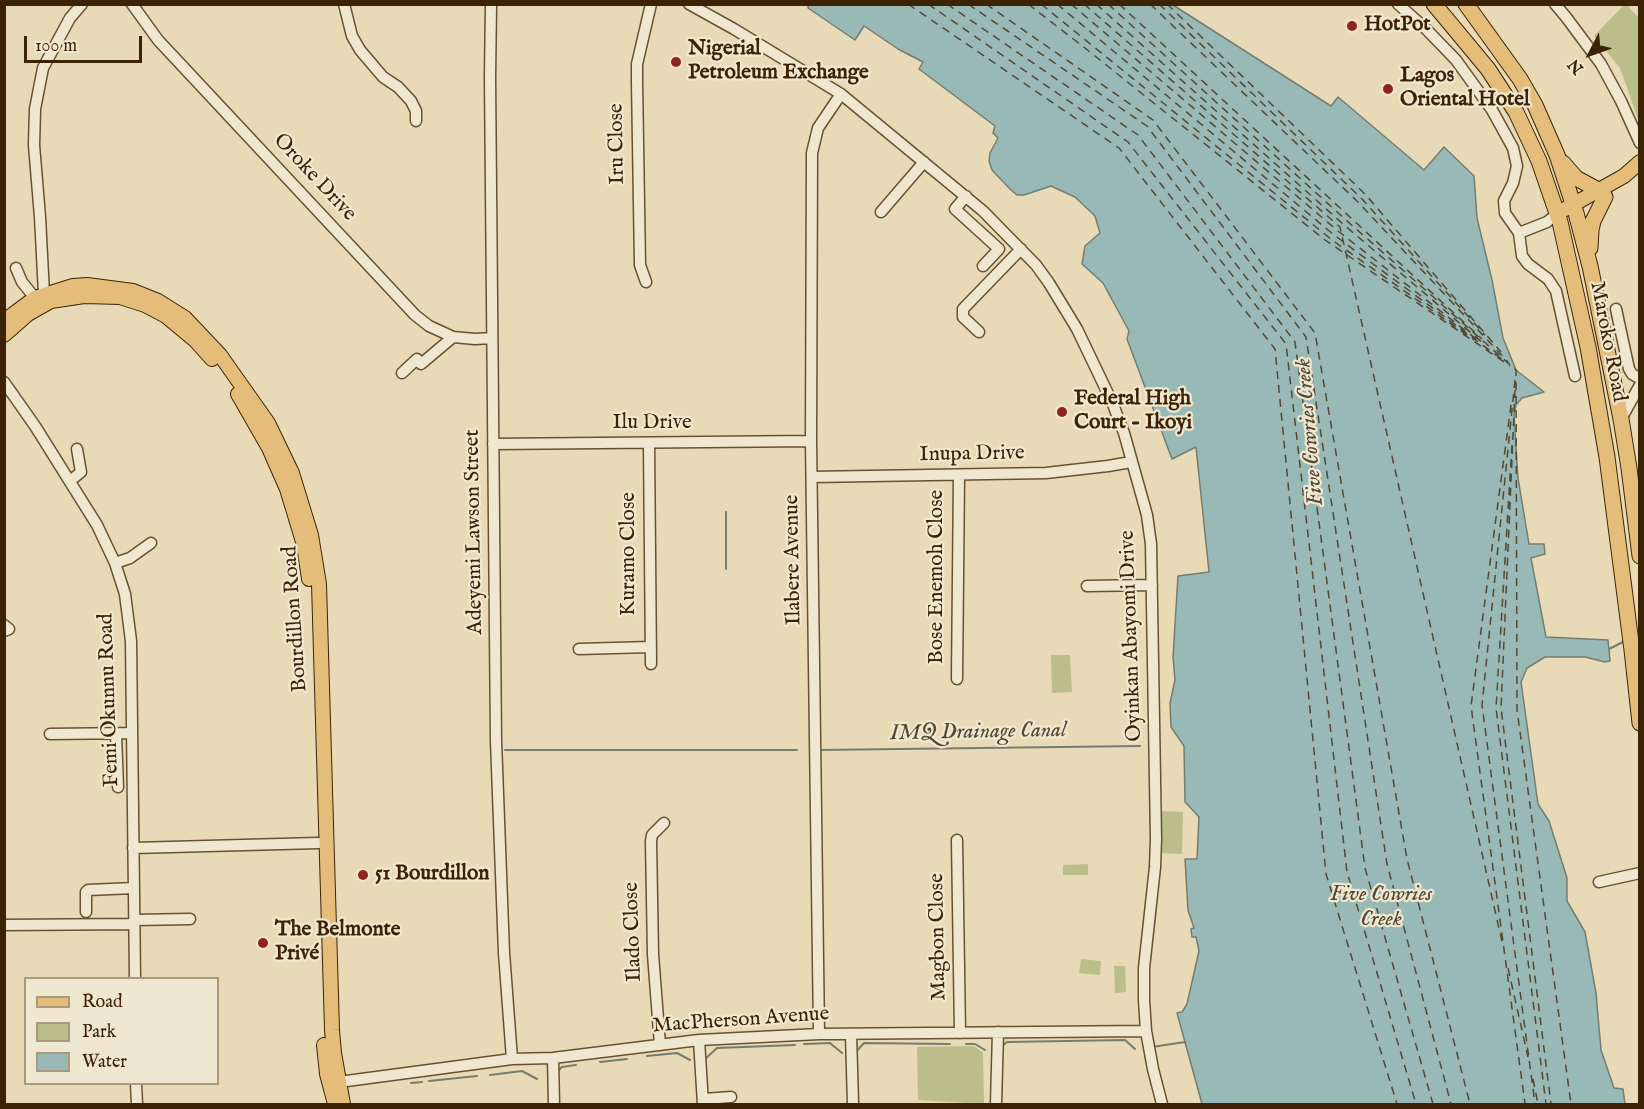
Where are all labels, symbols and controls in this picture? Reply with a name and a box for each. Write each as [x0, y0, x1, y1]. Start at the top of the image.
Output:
place label: HotPot [1364, 13, 1430, 39]
marker: HotPot [1345, 19, 1359, 33]
scale bar [27, 24, 146, 62]
north arrow [1560, 24, 1620, 84]
text: 100 m [35, 35, 77, 58]
place label: Nigerial Petroleum Exchange [688, 37, 869, 87]
text: N [1564, 54, 1589, 78]
marker: Nigerial Petroleum Exchange [669, 55, 683, 69]
place label: Lagos Oriental Hotel [1400, 64, 1530, 114]
marker: Lagos Oriental Hotel [1381, 82, 1395, 96]
street label: Iru Close [605, 103, 631, 185]
street label: Oroke Drive [267, 129, 361, 227]
street label: Maroko Road [1583, 280, 1631, 404]
water label: Five Cowries Creek [1291, 357, 1331, 507]
place label: Federal High Court - Ikoyi [1074, 387, 1192, 437]
marker: Federal High Court - Ikoyi [1055, 405, 1069, 419]
street label: Ilu Drive [612, 411, 692, 437]
street label: Adeyemi Lawson Street [461, 429, 489, 635]
street label: Inupa Drive [919, 441, 1025, 469]
street label: Bose Enemoh Close [925, 490, 951, 664]
street label: Kuramo Close [617, 492, 643, 616]
street label: Ilabere Avenue [780, 494, 808, 626]
street label: Oyinkan Abayomi Drive [1116, 530, 1148, 742]
street label: Bourdillon Road [278, 545, 314, 693]
street label: Femi Okunnu Road [94, 613, 126, 787]
water label: IMQ Drainage Canal [890, 718, 1066, 748]
place label: 51 Bourdillon [375, 862, 489, 888]
marker: 51 Bourdillon [356, 868, 370, 882]
street label: Magbon Close [925, 873, 953, 1001]
street label: Ilado Close [620, 882, 648, 982]
water label: Five Cowries Creek [1330, 882, 1432, 933]
place label: The Belmonte Privé [275, 918, 400, 968]
marker: The Belmonte Privé [256, 936, 270, 950]
legend [24, 977, 219, 1085]
text: Road [82, 991, 123, 1014]
street label: MacPherson Avenue [652, 1002, 830, 1040]
text: Park [82, 1021, 116, 1044]
text: Water [82, 1051, 127, 1074]

